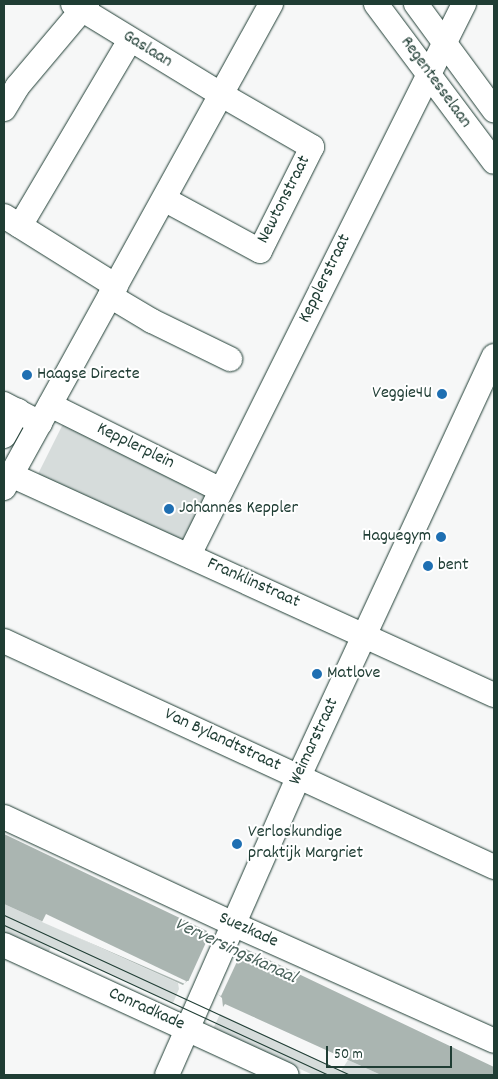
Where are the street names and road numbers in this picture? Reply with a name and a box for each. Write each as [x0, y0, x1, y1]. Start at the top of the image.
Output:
street label: Gaslaan [118, 26, 176, 74]
street label: Regentesselaan [395, 33, 475, 133]
street label: Newtonstraat [254, 152, 316, 248]
street label: Kepplerstraat [295, 231, 357, 327]
street label: Kepplerplein [93, 419, 177, 475]
street label: Franklinstraat [203, 554, 303, 614]
street label: Weimarstraat [285, 695, 345, 789]
street label: Van Bylandtstraat [160, 705, 284, 777]
street label: Suezkade [215, 908, 281, 954]
street label: Conradkade [105, 984, 187, 1036]

